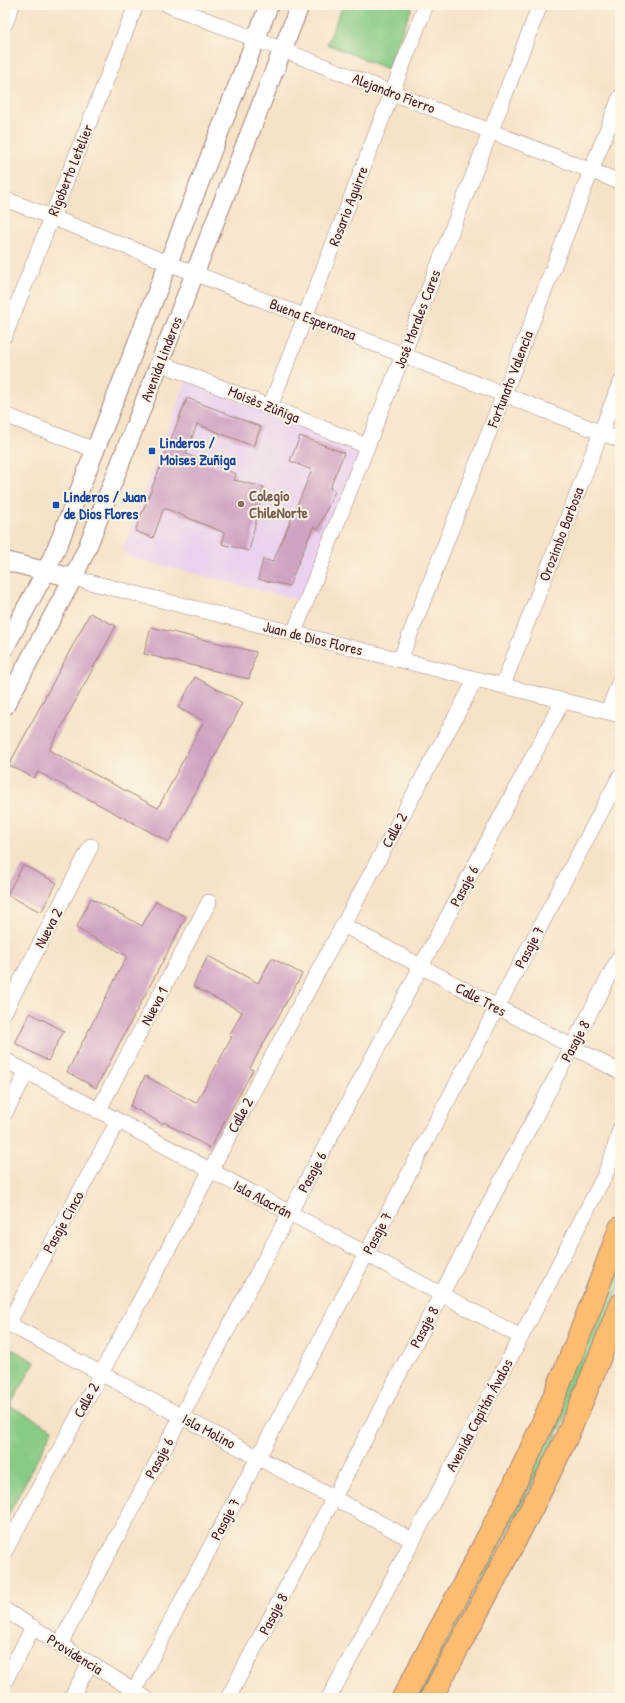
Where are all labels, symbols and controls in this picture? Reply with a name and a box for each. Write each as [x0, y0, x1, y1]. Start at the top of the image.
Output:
street label: Alejandro Fierro [350, 68, 438, 118]
street label: Rigoberto Letelier [42, 121, 98, 219]
street label: Rosario Aguirre [323, 163, 373, 249]
street label: José Morales Cares [389, 266, 446, 371]
street label: Buena Esperanza [267, 293, 359, 345]
street label: Avenida Linderos [135, 313, 187, 405]
street label: Fortunato Valencia [482, 327, 538, 431]
street label: Moisès Zùñiga [225, 380, 303, 428]
place label: Linderos / Moises Zuñiga [160, 432, 236, 471]
marker: Linderos / Moises Zuñiga [147, 446, 157, 456]
street label: Orozimbo Barbosa [533, 484, 589, 584]
place label: Colegio ChileNorte [249, 485, 308, 523]
place label: Linderos / Juan de Dios Flores [64, 486, 147, 524]
marker: Colegio ChileNorte [236, 499, 246, 509]
marker: Linderos / Juan de Dios Flores [51, 500, 61, 510]
street label: Juan de Dios Flores [261, 615, 365, 661]
street label: Calle 2 [376, 809, 412, 851]
street label: Pasaje 6 [444, 862, 484, 910]
street label: Nueva 2 [29, 904, 67, 952]
street label: Pasaje 7 [509, 922, 549, 972]
street label: Calle Tres [452, 977, 510, 1021]
street label: Nueva 1 [135, 983, 173, 1029]
street label: Pasaje 8 [555, 1017, 595, 1065]
street label: Calle 2 [222, 1094, 258, 1136]
street label: Pasaje 6 [292, 1148, 332, 1196]
street label: Isla Alacrán [230, 1175, 296, 1223]
street label: Pasaje Cinco [37, 1187, 89, 1257]
street label: Pasaje 7 [357, 1208, 397, 1258]
street label: Pasaje 8 [404, 1303, 444, 1351]
street label: Avenida Capitán Ávalos [440, 1355, 518, 1475]
street label: Calle 2 [68, 1379, 104, 1421]
street label: Isla Molino [179, 1408, 239, 1454]
street label: Pasaje 6 [139, 1434, 179, 1482]
street label: Pasaje 7 [205, 1494, 245, 1544]
street label: Pasaje 8 [253, 1590, 293, 1638]
street label: Providencia [43, 1629, 107, 1679]

